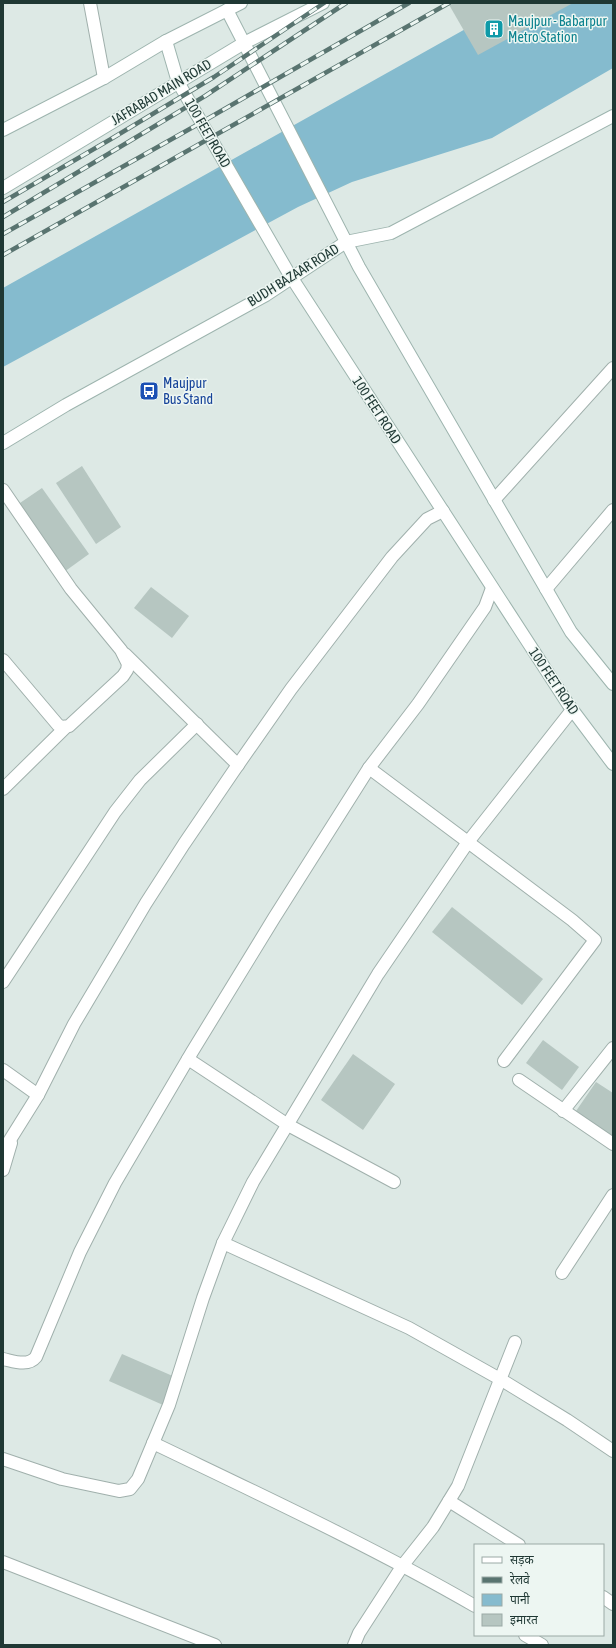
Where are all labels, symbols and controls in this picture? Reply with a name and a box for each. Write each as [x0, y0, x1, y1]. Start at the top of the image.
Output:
place label: Maujpur - Babarpur Metro Station [508, 13, 608, 45]
building icon: Maujpur - Babarpur Metro Station [483, 18, 505, 40]
street label: JAFRABAD MAIN ROAD [108, 56, 214, 128]
street label: 100 FEET ROAD [182, 96, 234, 170]
street label: BUDH BAZAAR ROAD [244, 240, 342, 310]
street label: 100 FEET ROAD [349, 373, 405, 447]
place label: Maujpur Bus Stand [163, 375, 213, 407]
bus stop icon: Maujpur Bus Stand [138, 380, 160, 402]
street label: 100 FEET ROAD [526, 645, 582, 718]
legend [474, 1544, 604, 1636]
text: सड़क [510, 1553, 535, 1567]
text: रेलवे [510, 1572, 530, 1587]
text: पानी [510, 1592, 531, 1607]
text: इमारत [510, 1613, 539, 1627]

